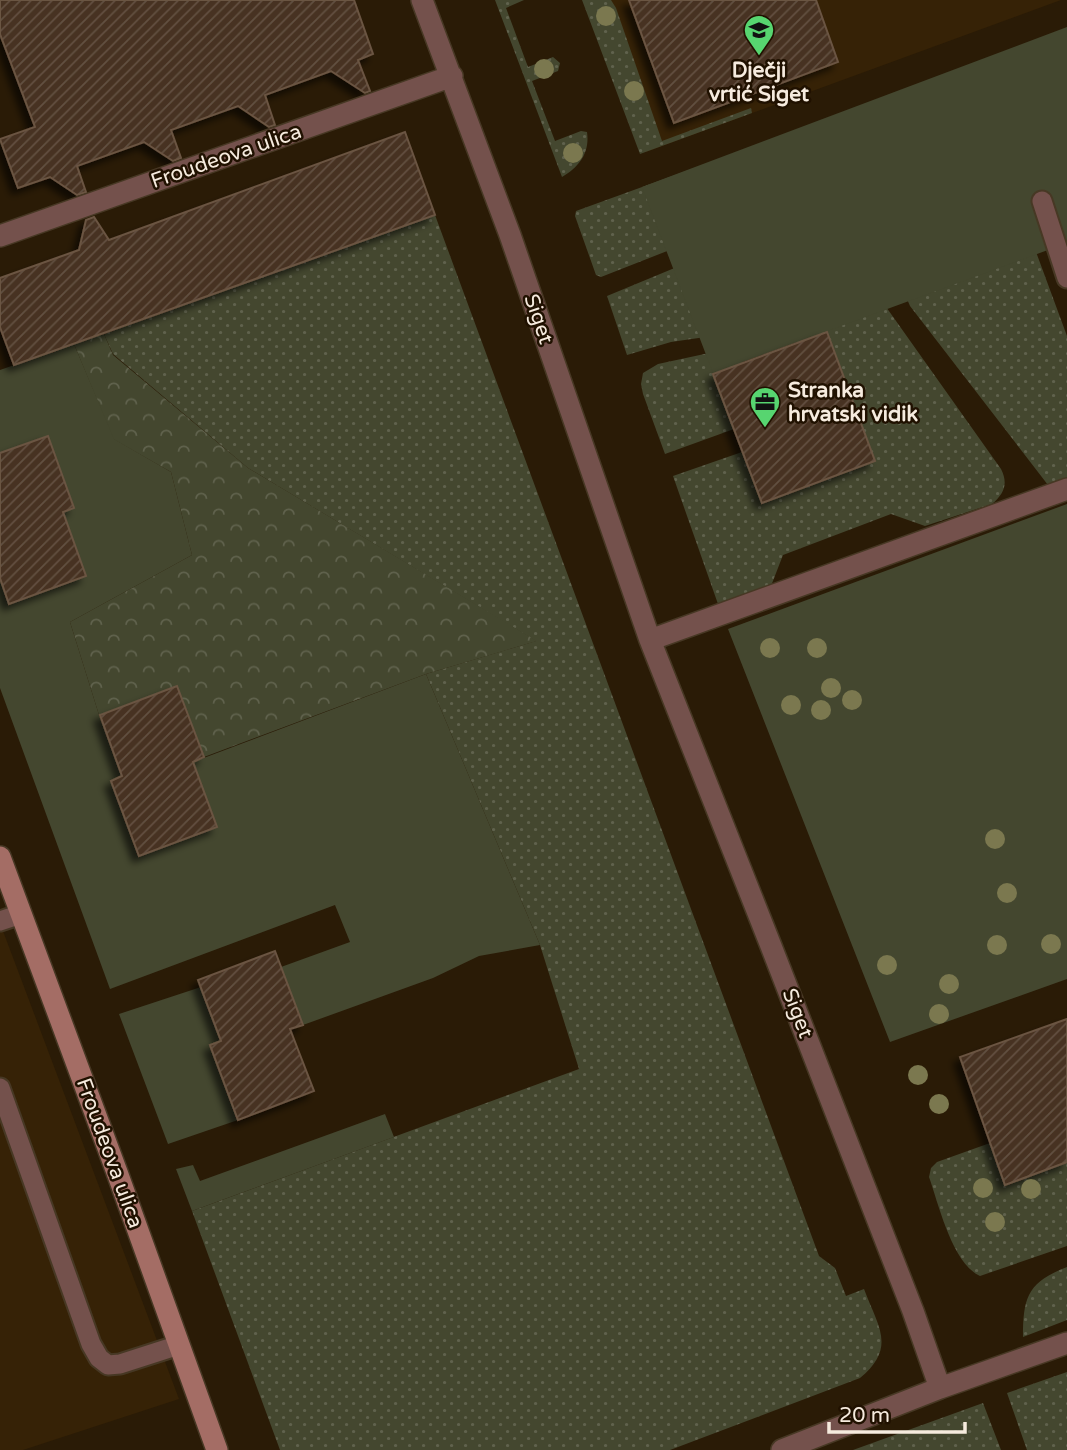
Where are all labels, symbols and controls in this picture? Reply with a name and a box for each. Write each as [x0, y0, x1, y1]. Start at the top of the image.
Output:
school or university icon: Dječji vrtić Siget [742, 13, 776, 57]
place label: Dječji vrtić Siget [709, 58, 809, 107]
street label: Froudeova ulica [148, 119, 305, 194]
street label: Siget [518, 291, 559, 347]
place label: Stranka hrvatski vidik [788, 378, 918, 427]
office icon: Stranka hrvatski vidik [748, 385, 782, 429]
street label: Siget [777, 985, 818, 1042]
street label: Froudeova ulica [71, 1075, 148, 1232]
scale bar [829, 1390, 965, 1434]
text: 20 m [839, 1403, 890, 1428]

